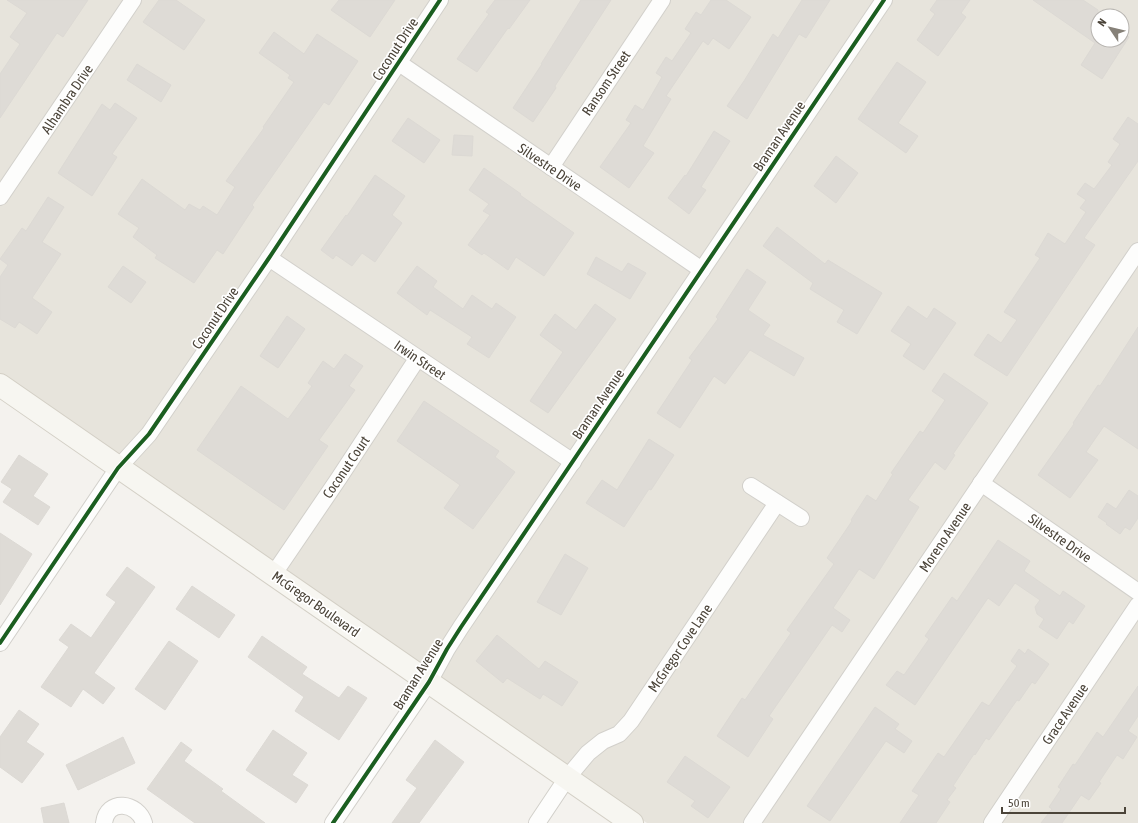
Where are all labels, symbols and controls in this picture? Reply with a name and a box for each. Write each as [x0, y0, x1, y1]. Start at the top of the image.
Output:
north arrow [1090, 8, 1130, 48]
street label: Coconut Drive [369, 15, 421, 83]
text: N [1095, 16, 1109, 28]
street label: Ransom Street [579, 48, 633, 118]
street label: Alhambra Drive [38, 61, 96, 137]
street label: Braman Avenue [750, 98, 808, 174]
street label: Silvestre Drive [515, 140, 585, 194]
street label: Coconut Drive [188, 284, 242, 352]
street label: Irwin Street [391, 337, 449, 383]
street label: Braman Avenue [569, 366, 627, 442]
street label: Coconut Court [319, 433, 373, 501]
street label: Moreno Avenue [916, 499, 974, 575]
street label: Silvestre Drive [1025, 510, 1095, 566]
street label: McGregor Boulevard [269, 568, 363, 640]
street label: McGregor Cove Lane [645, 601, 715, 695]
street label: Braman Avenue [390, 635, 446, 713]
street label: Grace Avenue [1039, 681, 1091, 747]
scale bar [1002, 789, 1125, 815]
text: 50 m [1008, 796, 1030, 810]

